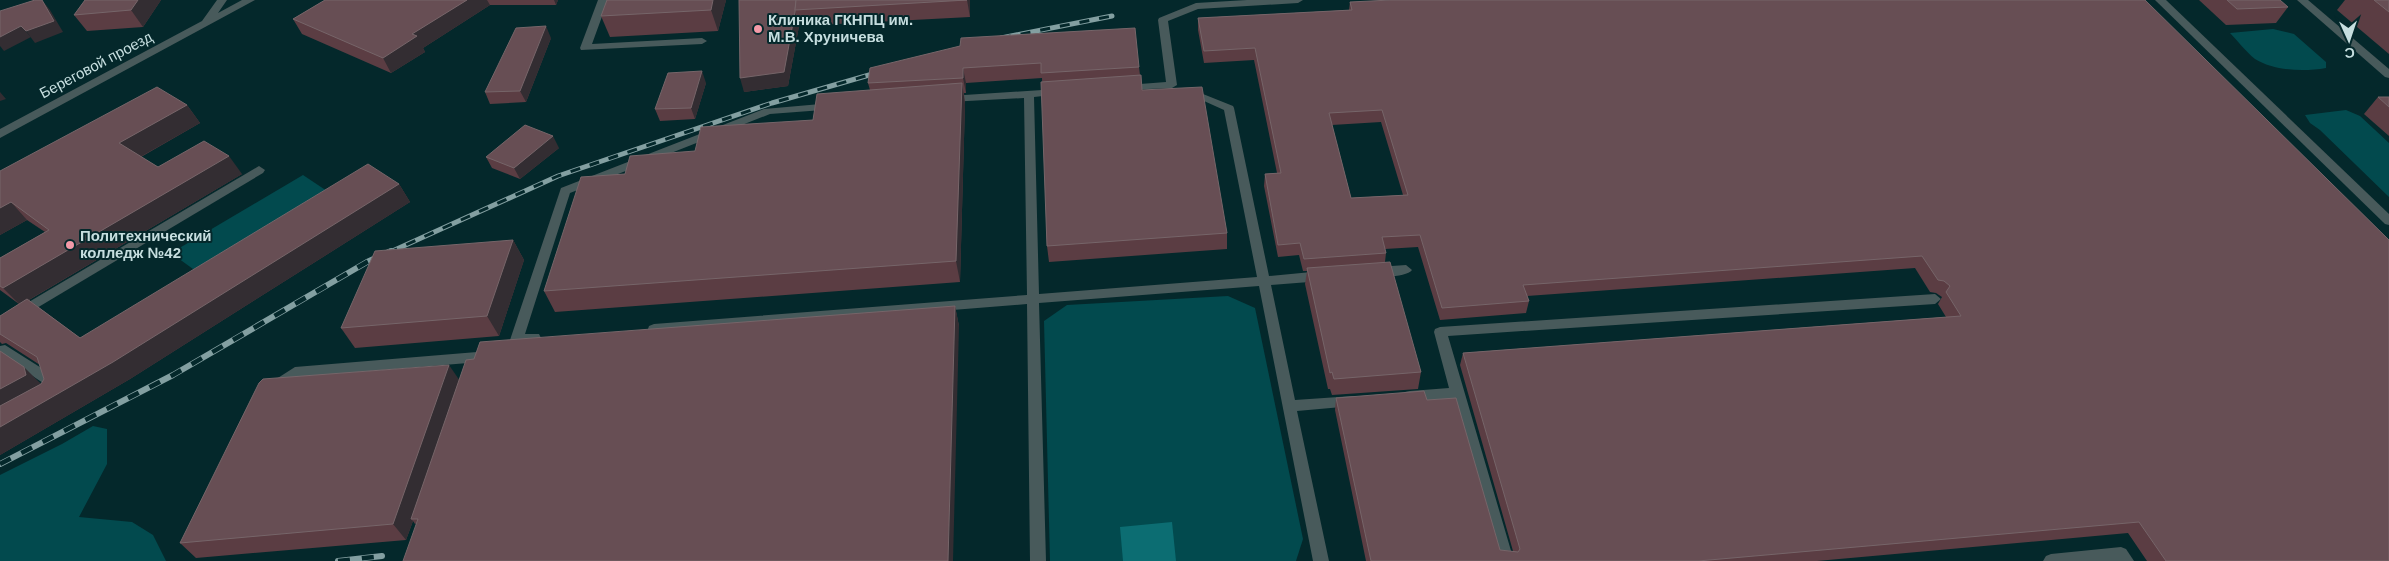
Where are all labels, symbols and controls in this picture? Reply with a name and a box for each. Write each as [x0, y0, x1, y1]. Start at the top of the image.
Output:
place label: Клиника ГКНПЦ им. М.В. Хруничева [768, 11, 913, 45]
north arrow [2324, 15, 2374, 65]
marker: Клиника ГКНПЦ им. М.В. Хруничева [752, 23, 764, 35]
street label: Береговой проезд [37, 28, 155, 101]
text: С [2344, 45, 2355, 61]
place label: Политехнический колледж №42 [80, 227, 212, 261]
marker: Политехнический колледж №42 [64, 239, 76, 251]

